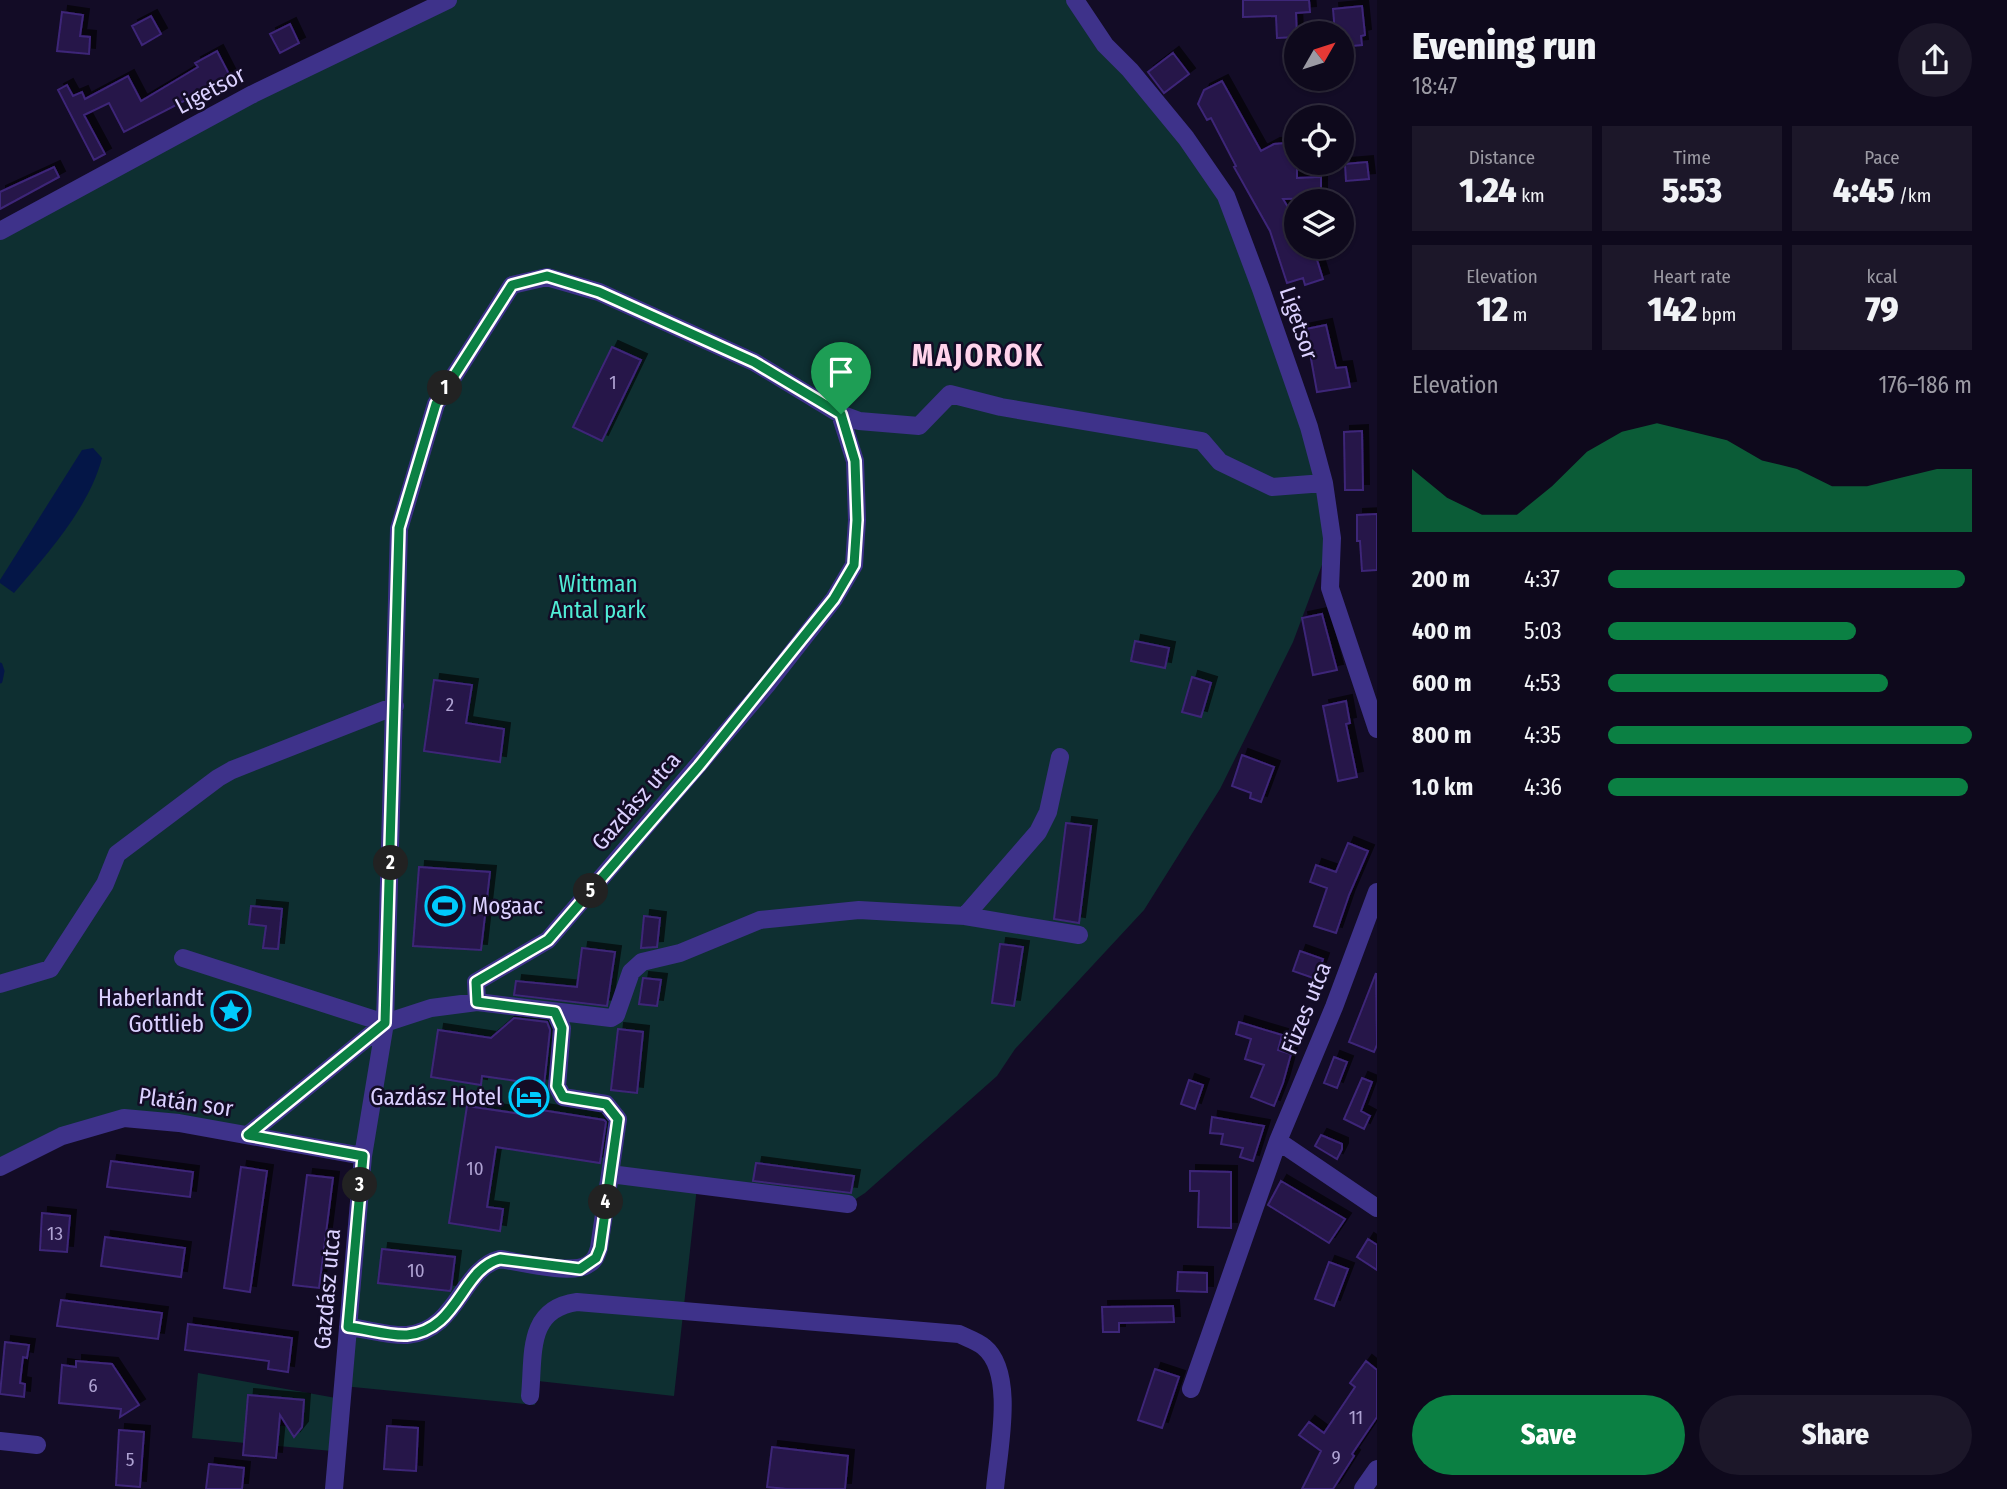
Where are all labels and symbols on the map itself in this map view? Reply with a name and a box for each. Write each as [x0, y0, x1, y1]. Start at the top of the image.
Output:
north arrow [1284, 21, 1354, 91]
street label: Ligetsor [170, 60, 250, 120]
street label: Ligetsor [1274, 283, 1324, 363]
district label: MAJOROK [912, 338, 1044, 374]
pin [811, 342, 871, 414]
pin: 1 [428, 370, 462, 406]
house number: 1 [609, 371, 617, 394]
park label: Wittman Antal park [550, 570, 646, 624]
house number: 2 [446, 693, 454, 716]
street label: Gazdász utca [586, 746, 686, 856]
pin: 2 [374, 846, 408, 880]
pin: 5 [574, 874, 608, 908]
sports icon: Mogaac [424, 885, 466, 927]
place label: Mogaac [472, 892, 543, 920]
street label: Füzes utca [1275, 958, 1337, 1058]
place label: Haberlandt Gottlieb [98, 984, 204, 1038]
place icon: Haberlandt Gottlieb [210, 990, 252, 1032]
hotel icon: Gazdász Hotel [508, 1076, 550, 1118]
street label: Platán sor [137, 1082, 235, 1122]
place label: Gazdász Hotel [370, 1083, 502, 1111]
house number: 10 [466, 1157, 484, 1180]
pin: 3 [342, 1168, 378, 1202]
pin: 4 [588, 1184, 624, 1220]
house number: 13 [47, 1222, 63, 1245]
street label: Gazdász utca [308, 1227, 346, 1351]
house number: 10 [407, 1259, 425, 1282]
house number: 6 [88, 1374, 98, 1397]
house number: 11 [1349, 1406, 1363, 1429]
house number: 9 [1331, 1446, 1341, 1469]
house number: 5 [126, 1448, 134, 1471]

